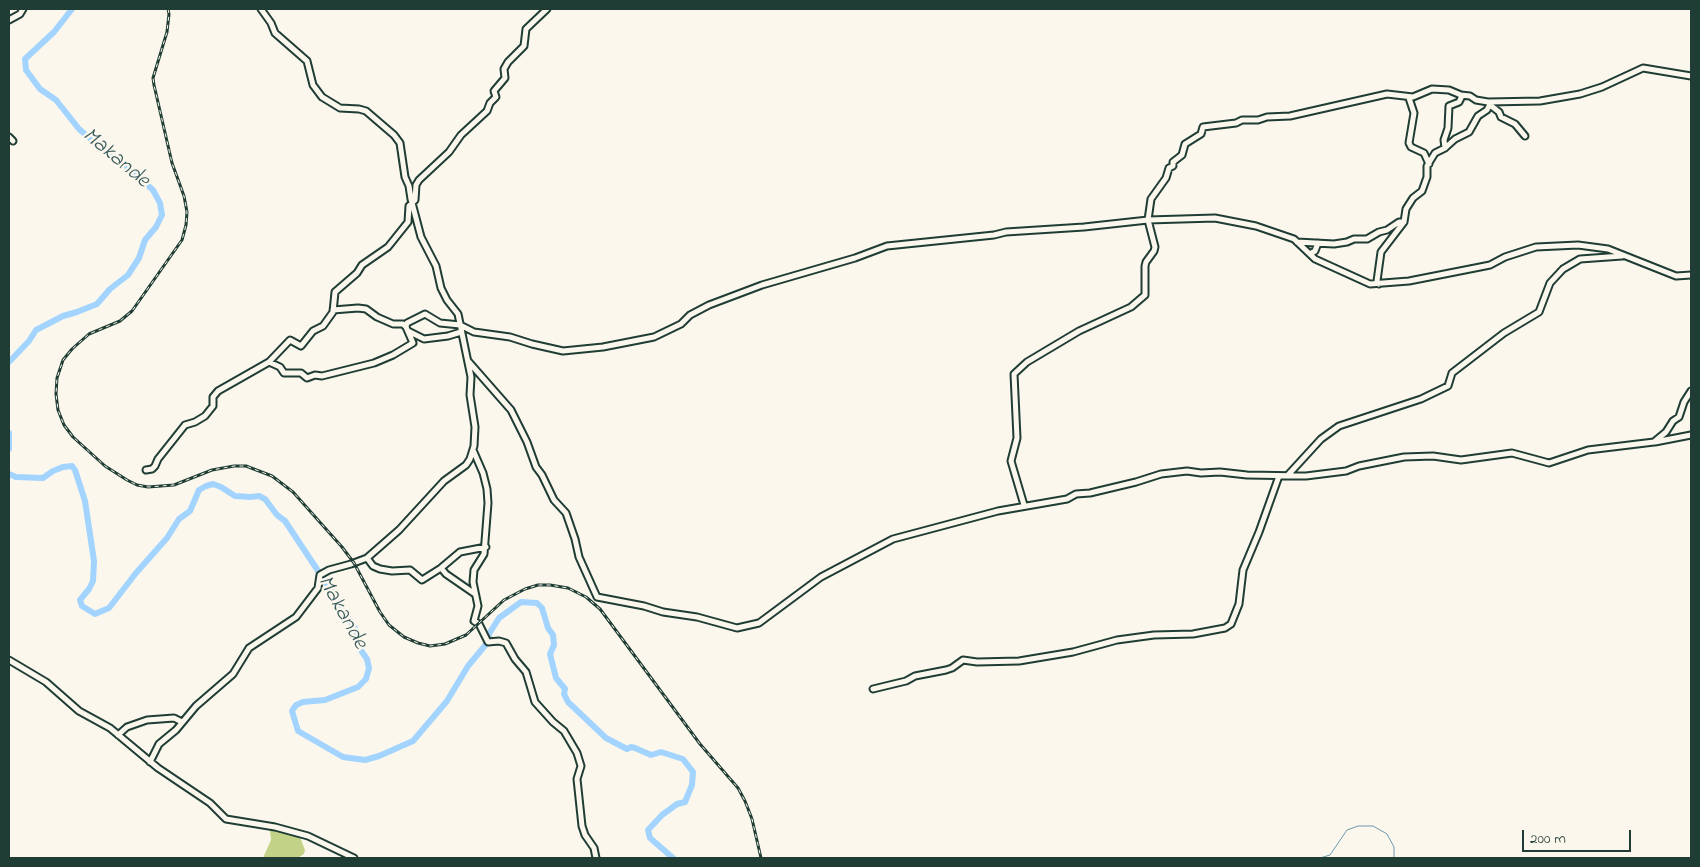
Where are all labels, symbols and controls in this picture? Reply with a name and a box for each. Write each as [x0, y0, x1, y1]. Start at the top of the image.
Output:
water label: Makande [76, 123, 154, 195]
water label: Makande [310, 572, 372, 654]
scale bar [1525, 820, 1634, 852]
text: 200 m [1530, 828, 1566, 850]

